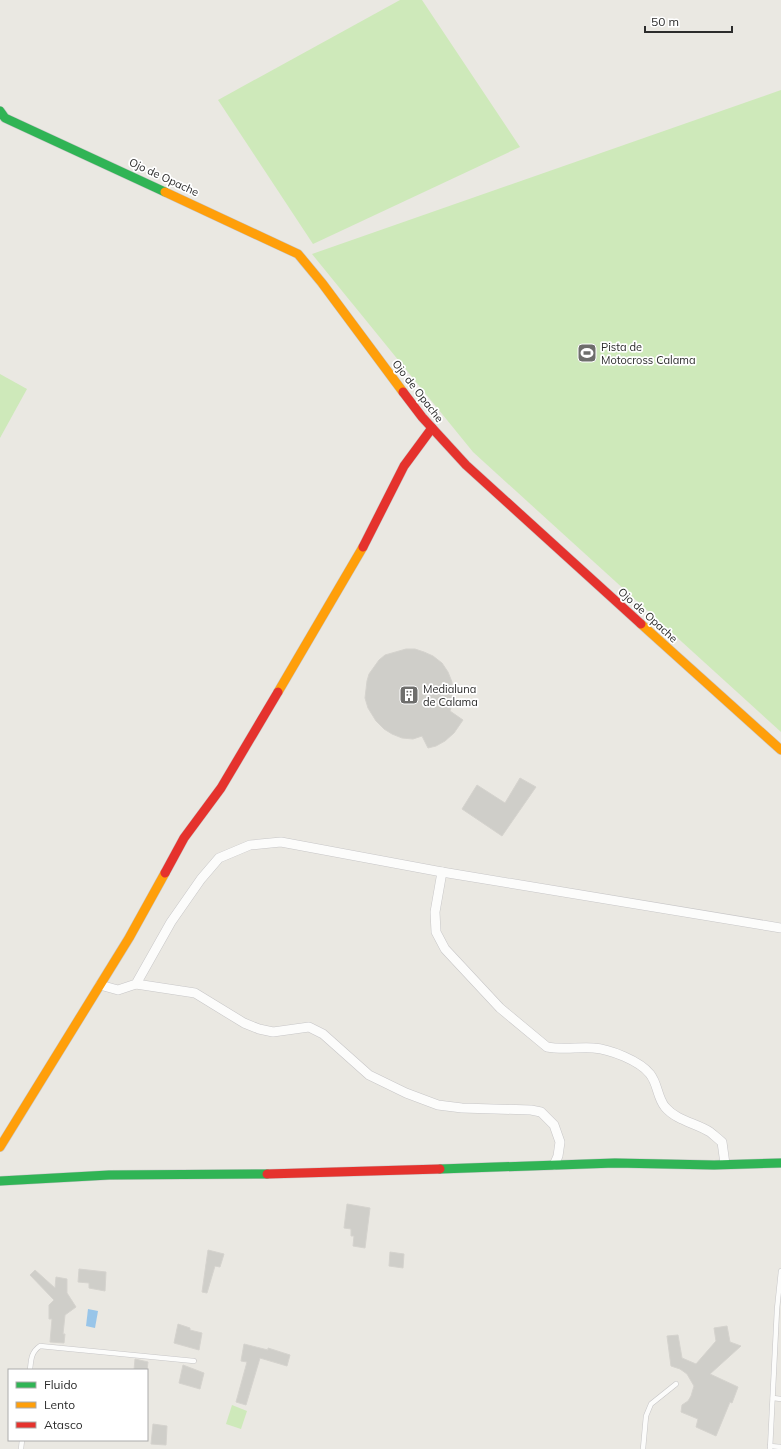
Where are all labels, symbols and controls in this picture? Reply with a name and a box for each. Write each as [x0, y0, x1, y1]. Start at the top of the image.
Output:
scale bar [645, 8, 732, 34]
text: 50 m [651, 14, 679, 29]
street label: Ojo de Opache [127, 155, 201, 199]
place label: Pista de Motocross Calama [601, 340, 696, 367]
sports icon: Pista de Motocross Calama [576, 342, 598, 364]
street label: Ojo de Opache [389, 357, 447, 425]
street label: Ojo de Opache [615, 585, 681, 645]
place label: Medialuna de Calama [423, 682, 478, 709]
building icon: Medialuna de Calama [398, 684, 420, 706]
legend [8, 1369, 148, 1441]
text: Fluido [44, 1377, 78, 1392]
text: Lento [44, 1397, 75, 1412]
text: Atasco [44, 1417, 83, 1432]

